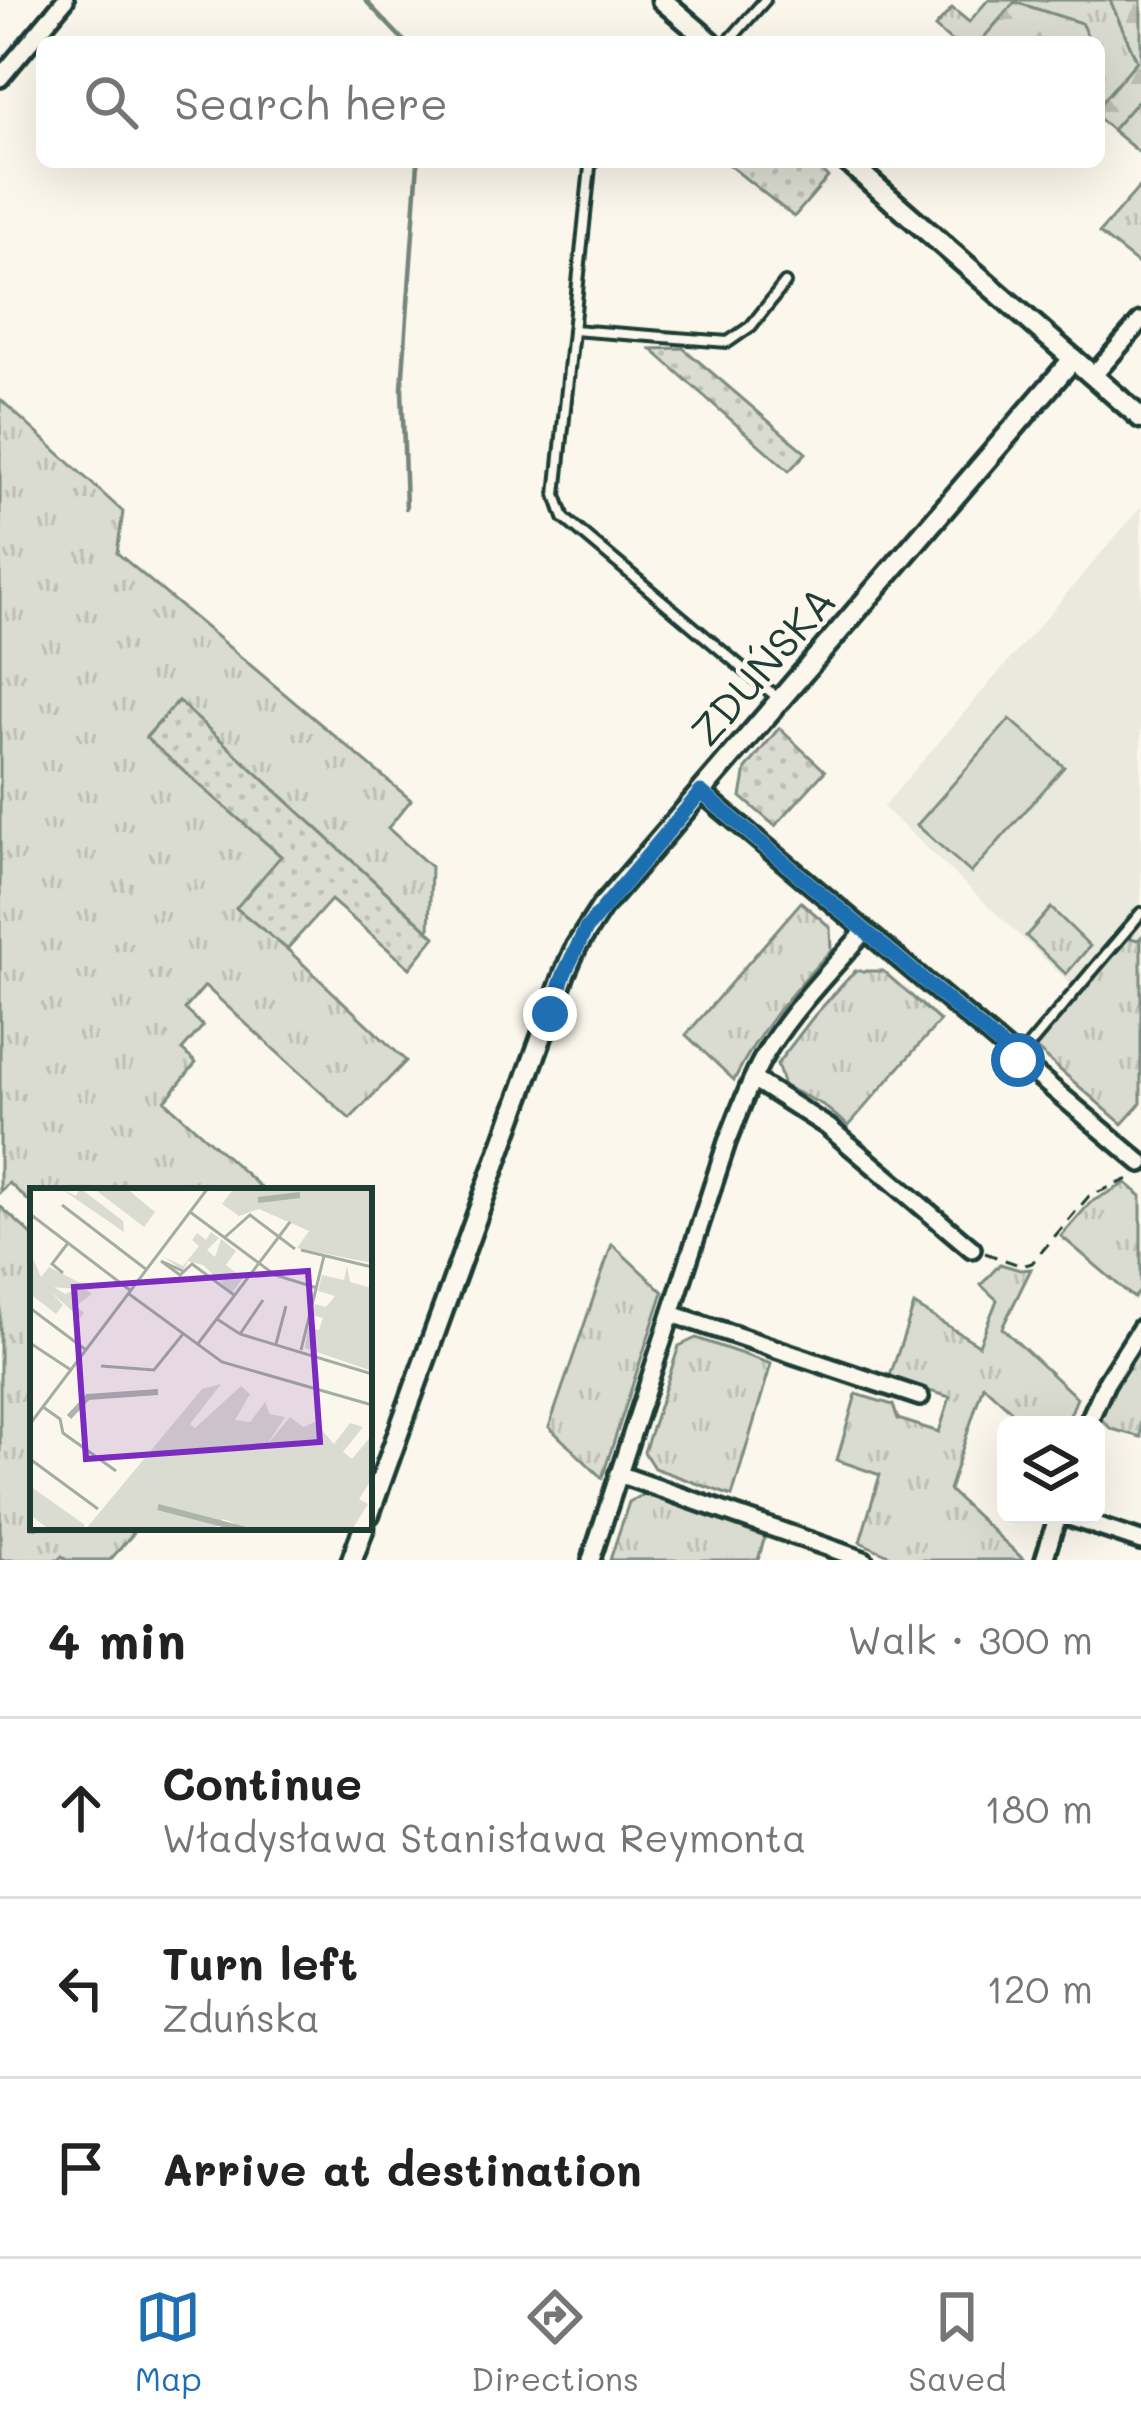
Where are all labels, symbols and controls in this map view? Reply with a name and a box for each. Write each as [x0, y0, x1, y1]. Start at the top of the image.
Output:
search box [36, 36, 1105, 168]
icon: search [78, 69, 144, 135]
text: Search here [174, 73, 448, 131]
street label: ZDUŃSKA [677, 574, 846, 756]
route end [523, 987, 577, 1041]
route start [991, 1033, 1045, 1087]
inset map [30, 1188, 372, 1530]
map controls [997, 1416, 1105, 1524]
button: layers [997, 1416, 1105, 1524]
text: 4 min [48, 1605, 186, 1672]
text: Walk · 300 m [847, 1613, 1093, 1664]
text: Continue [162, 1753, 362, 1811]
icon: ahead [48, 1775, 114, 1841]
text: 180 m [984, 1782, 1093, 1833]
text: Władysława Stanisława Reymonta [162, 1811, 806, 1862]
text: Turn left [162, 1933, 358, 1991]
icon: left [48, 1955, 114, 2021]
text: 120 m [986, 1962, 1093, 2013]
text: Zduńska [162, 1991, 320, 2042]
icon: arrive [48, 2135, 114, 2201]
text: Arrive at destination [162, 2139, 642, 2197]
tab: Map [135, 2284, 202, 2399]
tab: Directions [471, 2284, 639, 2399]
tab: Saved [908, 2284, 1006, 2399]

